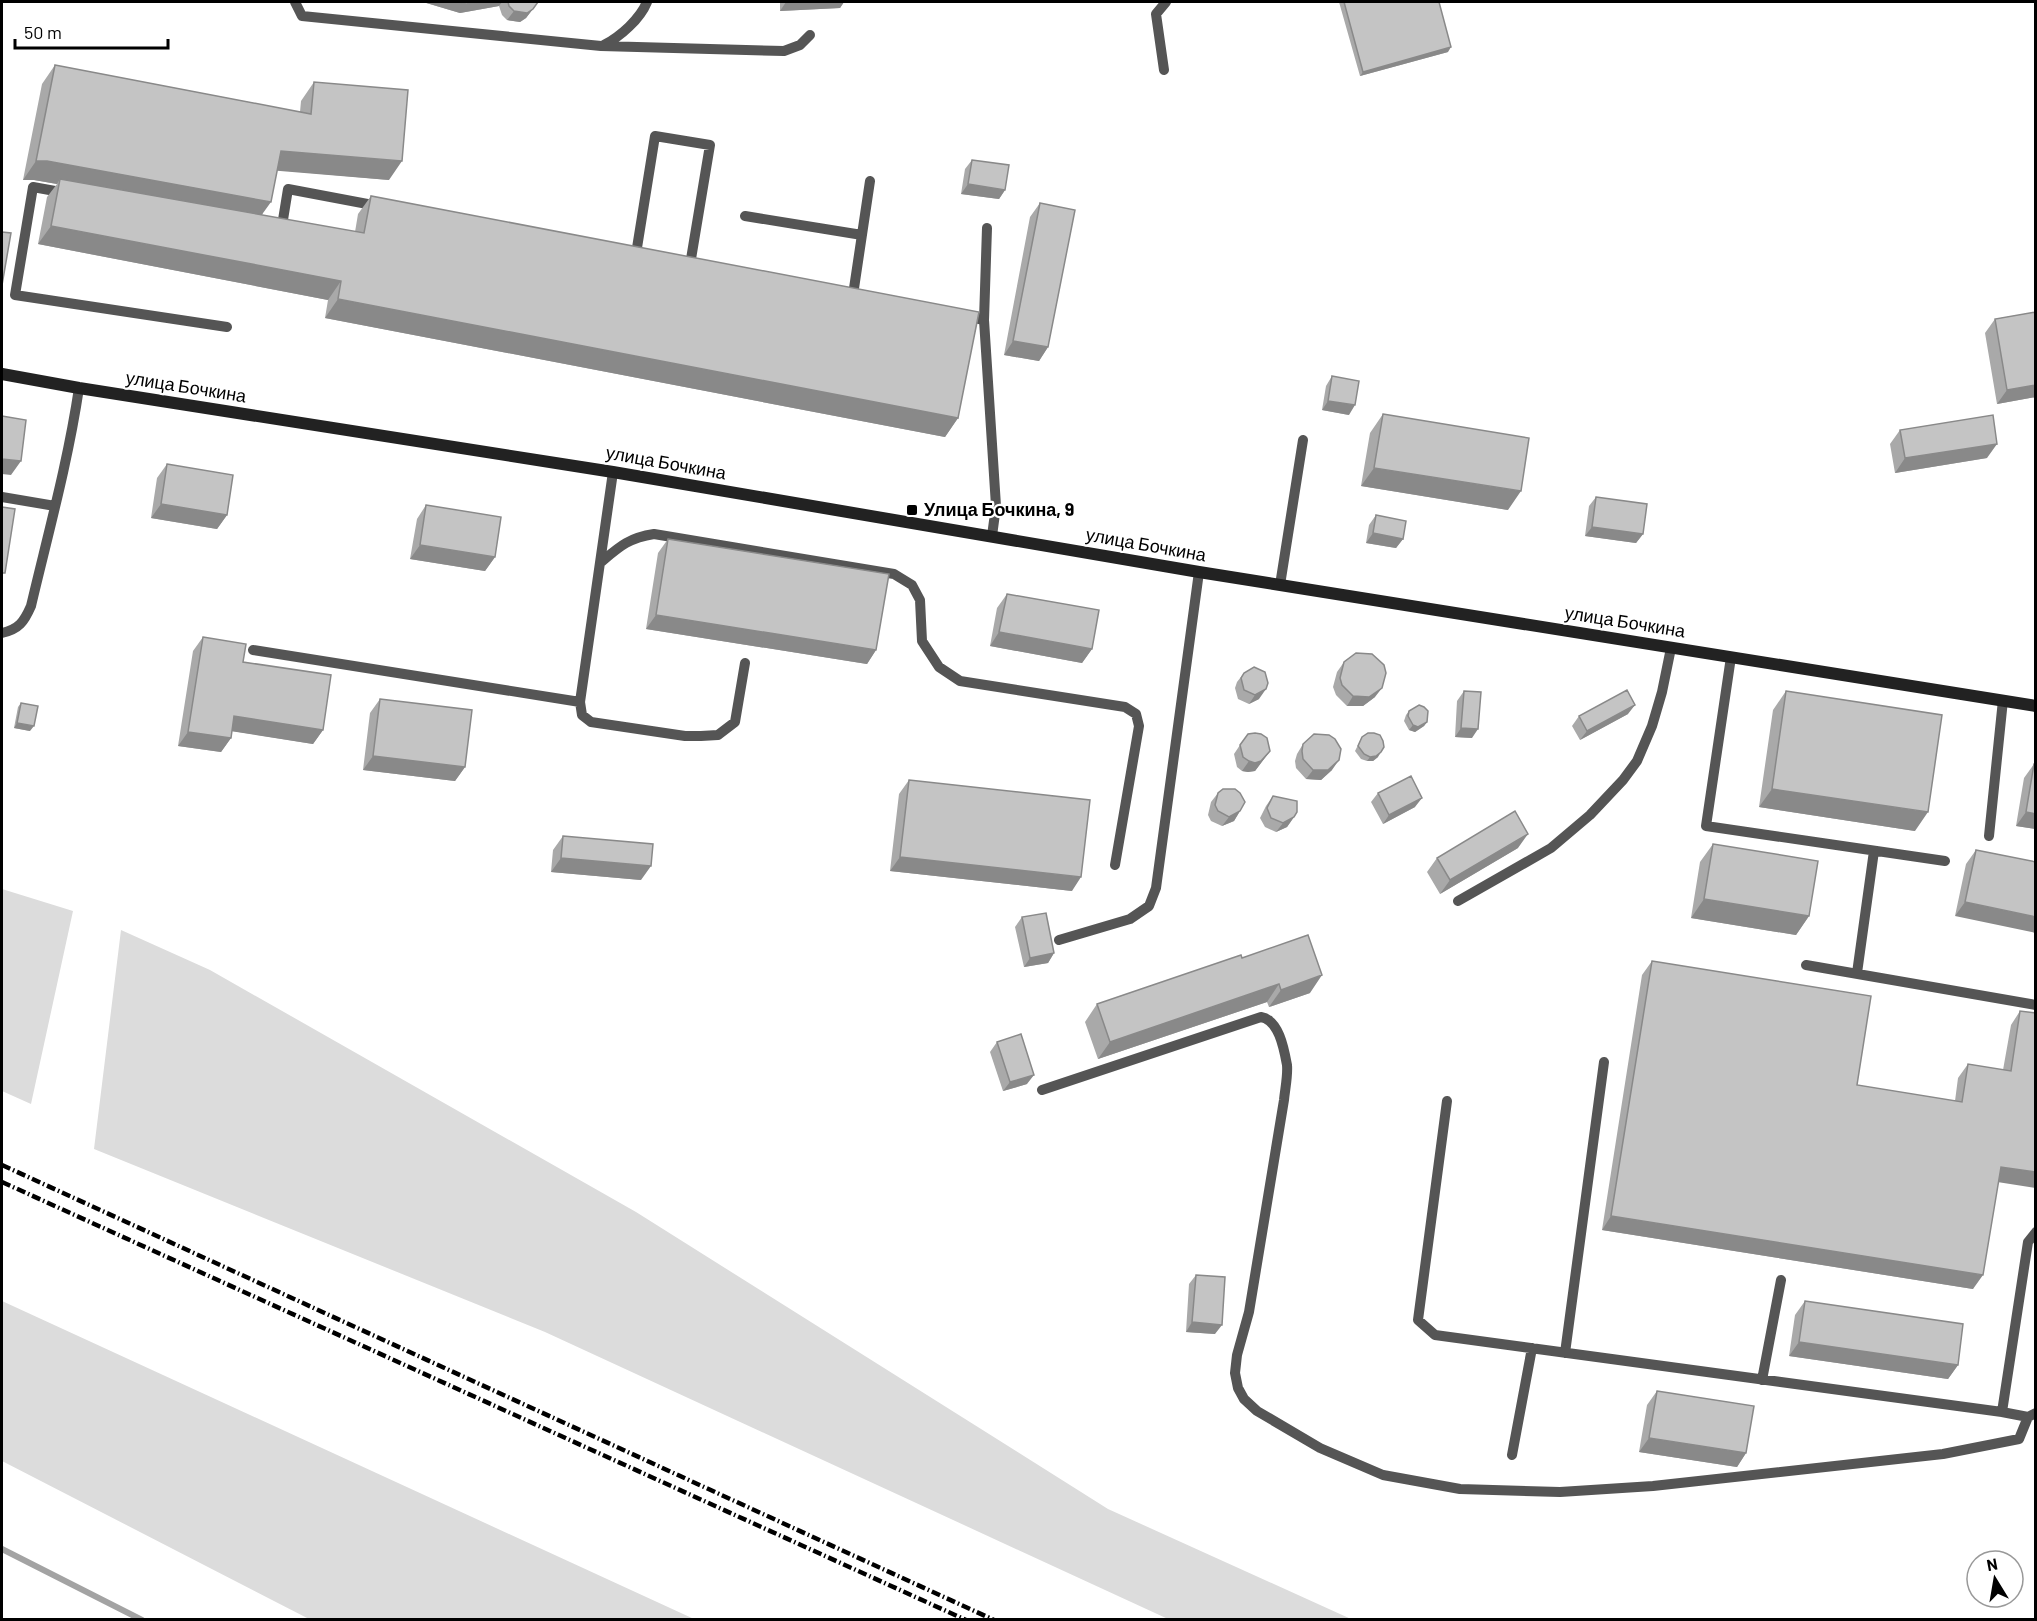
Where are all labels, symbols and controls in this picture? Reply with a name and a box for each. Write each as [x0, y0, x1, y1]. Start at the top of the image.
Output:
scale bar [15, 12, 168, 50]
text: 50 m [24, 21, 62, 43]
street label: улица Бочкина [124, 366, 249, 407]
street label: улица Бочкина [604, 441, 729, 484]
place label: Улица Бочкина, 9 [924, 498, 1074, 520]
marker: Улица Бочкина, 9 [905, 503, 919, 517]
street label: улица Бочкина [1084, 523, 1209, 566]
street label: улица Бочкина [1563, 601, 1688, 642]
north arrow [1965, 1549, 2025, 1609]
text: N [1985, 1553, 1999, 1574]

